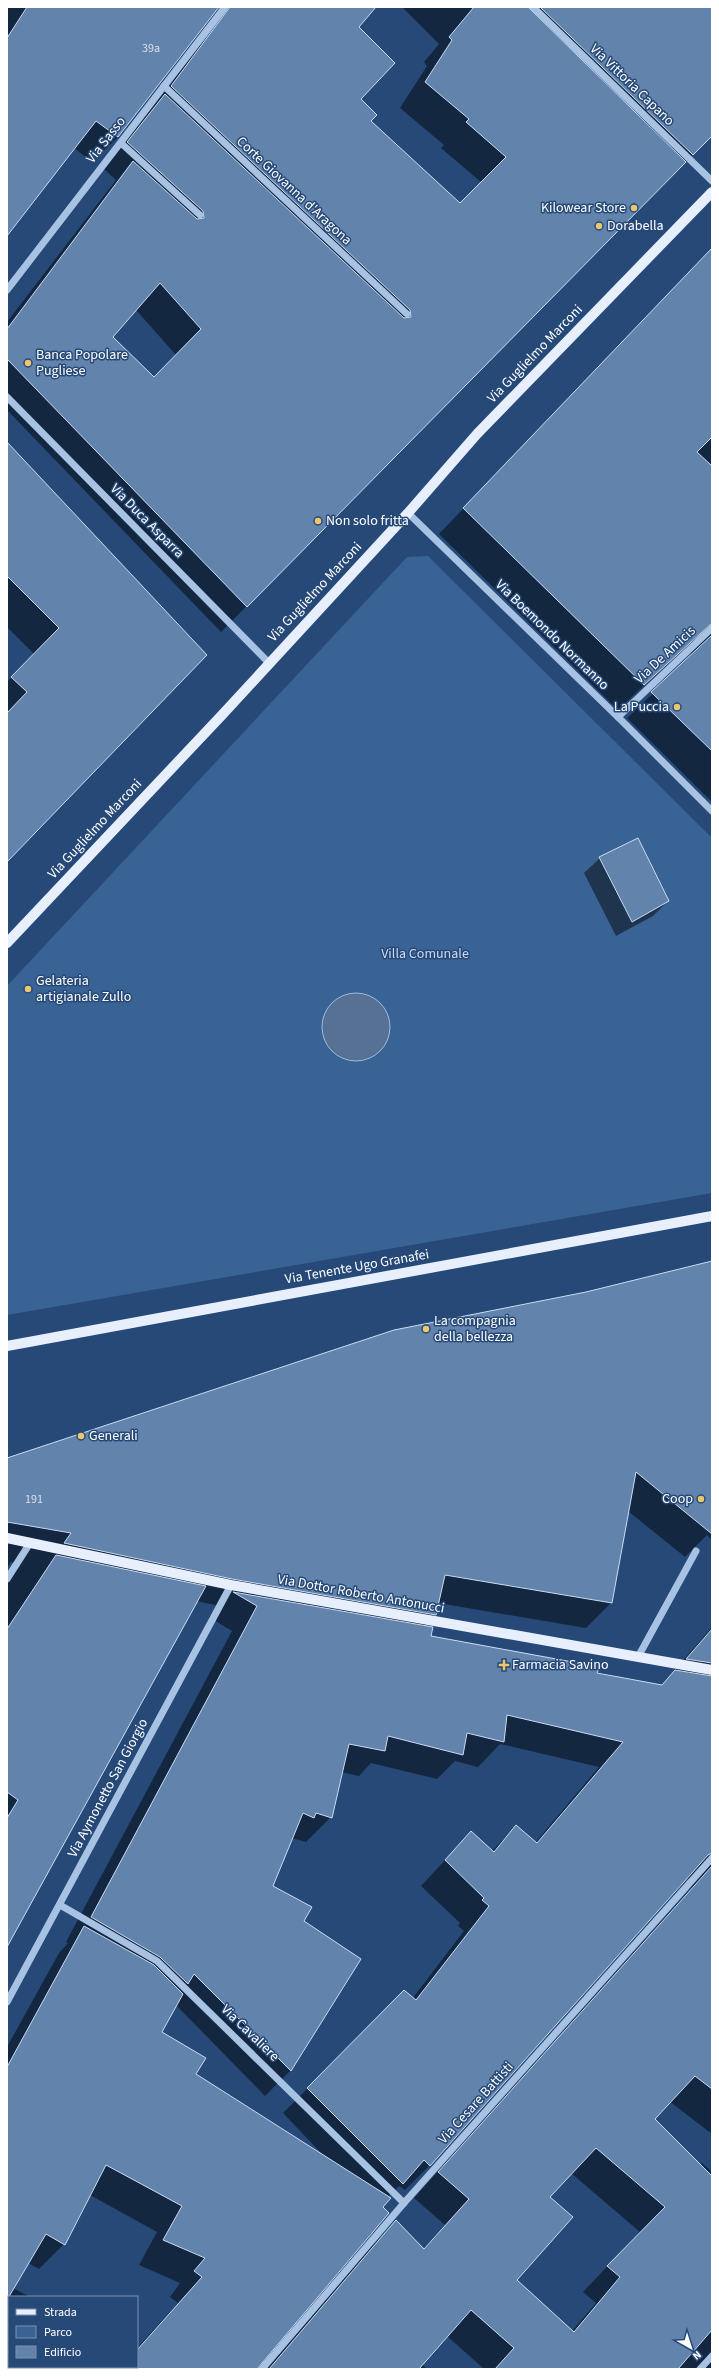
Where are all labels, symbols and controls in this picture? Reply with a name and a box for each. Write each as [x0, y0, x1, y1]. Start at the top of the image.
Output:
street label: Via Vittoria Capano [585, 39, 679, 131]
house number: 39a [142, 40, 160, 57]
street label: Via Sasso [81, 112, 131, 168]
street label: Corte Giovanna d'Aragona [232, 132, 356, 250]
place label: Kilowear Store [541, 198, 626, 218]
marker: Kilowear Store [629, 203, 639, 213]
place label: Dorabella [607, 216, 664, 236]
marker: Dorabella [594, 221, 604, 231]
street label: Via Guglielmo Marconi [483, 300, 587, 408]
place label: Banca Popolare Pugliese [36, 345, 128, 381]
marker: Banca Popolare Pugliese [23, 358, 33, 368]
street label: Via Duca Asparra [105, 479, 189, 563]
place label: Non solo fritta [326, 511, 409, 531]
marker: Non solo fritta [313, 516, 323, 526]
street label: Via Guglielmo Marconi [263, 538, 367, 646]
street label: Via Boemondo Normanno [491, 575, 613, 695]
street label: Via De Amicis [630, 621, 700, 689]
place label: La Puccia [614, 697, 669, 717]
marker: La Puccia [672, 702, 682, 712]
street label: Via Guglielmo Marconi [43, 775, 147, 883]
park label: Villa Comunale [381, 944, 469, 964]
place label: Gelateria artigianale Zullo [36, 971, 131, 1007]
marker: Gelateria artigianale Zullo [23, 984, 33, 994]
street label: Via Tenente Ugo Granafei [283, 1244, 431, 1290]
place label: La compagnia della bellezza [434, 1311, 516, 1347]
marker: La compagnia della bellezza [421, 1324, 431, 1334]
place label: Generali [89, 1426, 138, 1446]
marker: Generali [76, 1431, 86, 1441]
place label: Coop [662, 1489, 693, 1509]
house number: 191 [25, 1491, 43, 1508]
marker: Coop [696, 1494, 706, 1504]
street label: Via Dottor Roberto Antonucci [276, 1569, 446, 1619]
place label: Farmacia Savino [512, 1655, 608, 1675]
marker: Farmacia Savino [499, 1660, 509, 1670]
street label: Via Aymonetto San Giorgio [63, 1715, 153, 1861]
street label: Via Cavaliere [216, 2000, 284, 2066]
street label: Via Cesare Battisti [434, 2058, 518, 2148]
legend [8, 2296, 138, 2368]
text: Strada [44, 2304, 77, 2321]
text: Parco [44, 2324, 72, 2341]
north arrow [671, 2328, 711, 2368]
text: Edificio [44, 2344, 81, 2361]
text: N [689, 2347, 705, 2364]

